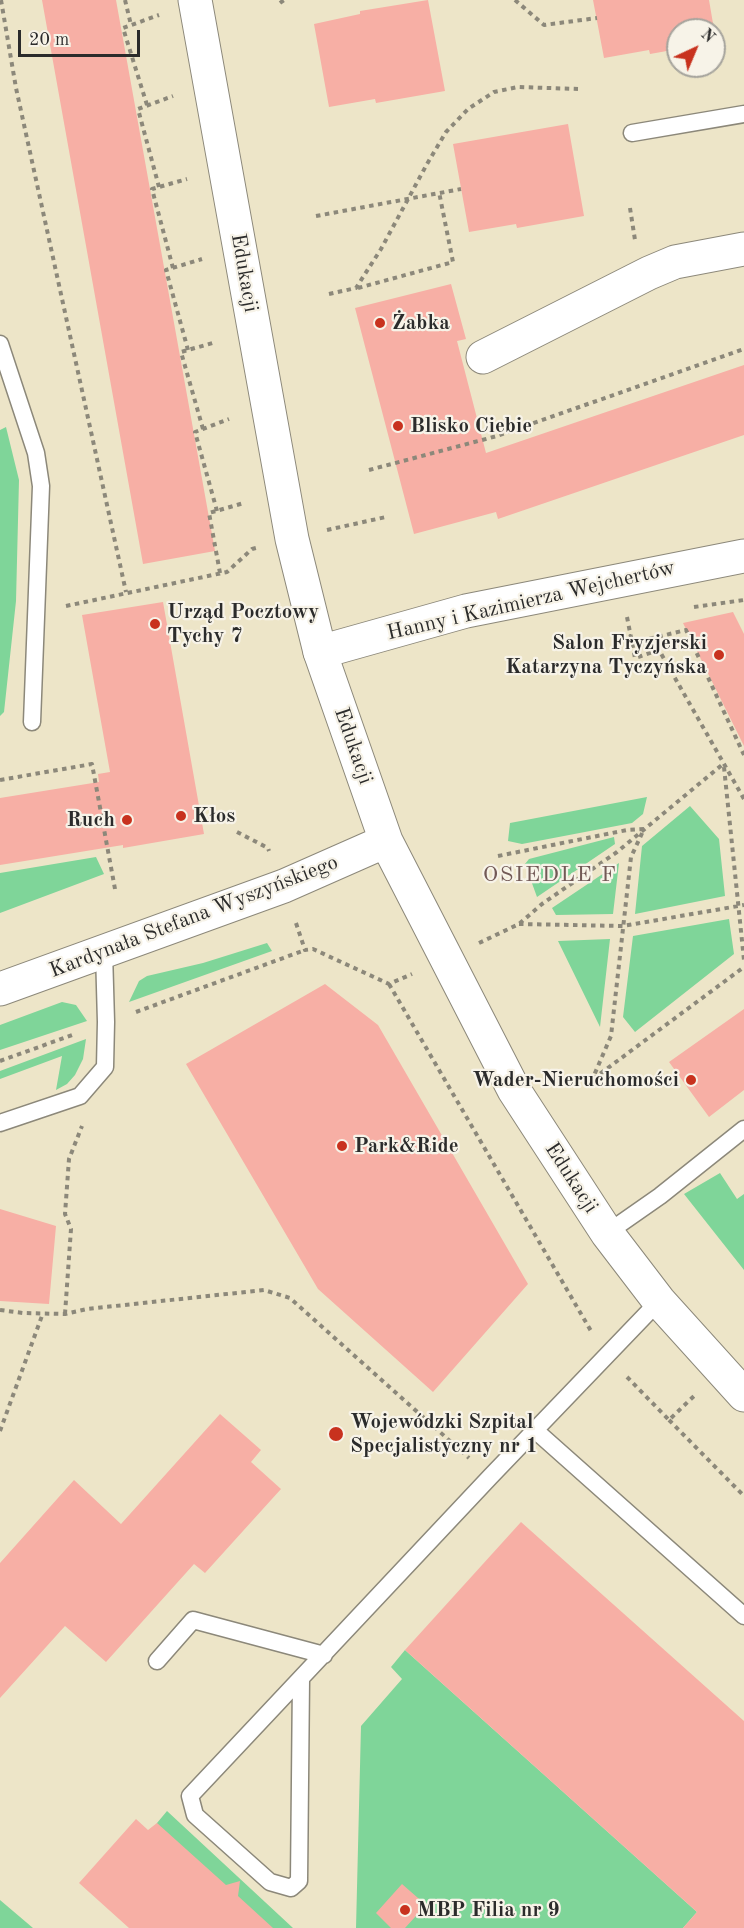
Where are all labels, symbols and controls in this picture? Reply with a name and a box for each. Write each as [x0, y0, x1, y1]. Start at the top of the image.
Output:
scale bar [21, 18, 142, 56]
north arrow [666, 18, 726, 78]
text: N [697, 26, 717, 46]
text: 20 m [29, 31, 69, 49]
street label: Edukacji [225, 232, 263, 314]
place label: Żabka [392, 310, 450, 336]
marker: Żabka [373, 316, 387, 330]
place label: Blisko Ciebie [410, 413, 532, 439]
marker: Blisko Ciebie [391, 419, 405, 433]
street label: Hanny i Kazimierza Wejchertów [385, 556, 677, 646]
place label: Urząd Pocztowy Tychy 7 [167, 599, 319, 649]
marker: Urząd Pocztowy Tychy 7 [148, 617, 162, 631]
place label: Salon Fryzjerski Katarzyna Tyczyńska [505, 630, 707, 680]
marker: Salon Fryzjerski Katarzyna Tyczyńska [712, 648, 726, 662]
street label: Edukacji [328, 704, 378, 788]
place label: Kłos [193, 803, 235, 829]
place label: Ruch [67, 807, 115, 833]
marker: Kłos [174, 809, 188, 823]
marker: Ruch [120, 813, 134, 827]
street label: Kardynała Stefana Wyszyńskiego [46, 850, 342, 984]
district label: OSIEDLE F [483, 862, 617, 888]
place label: Wader-Nieruchomości [472, 1067, 679, 1093]
marker: Wader-Nieruchomości [684, 1073, 698, 1087]
place label: Park&Ride [354, 1133, 459, 1159]
street label: Edukacji [539, 1138, 603, 1218]
marker: Park&Ride [335, 1139, 349, 1153]
place label: Wojewódzki Szpital Specjalistyczny nr 1 [350, 1409, 538, 1459]
marker: Wojewódzki Szpital Specjalistyczny nr 1 [327, 1425, 345, 1443]
place label: MBP Filia nr 9 [417, 1897, 560, 1923]
marker: MBP Filia nr 9 [398, 1903, 412, 1917]

